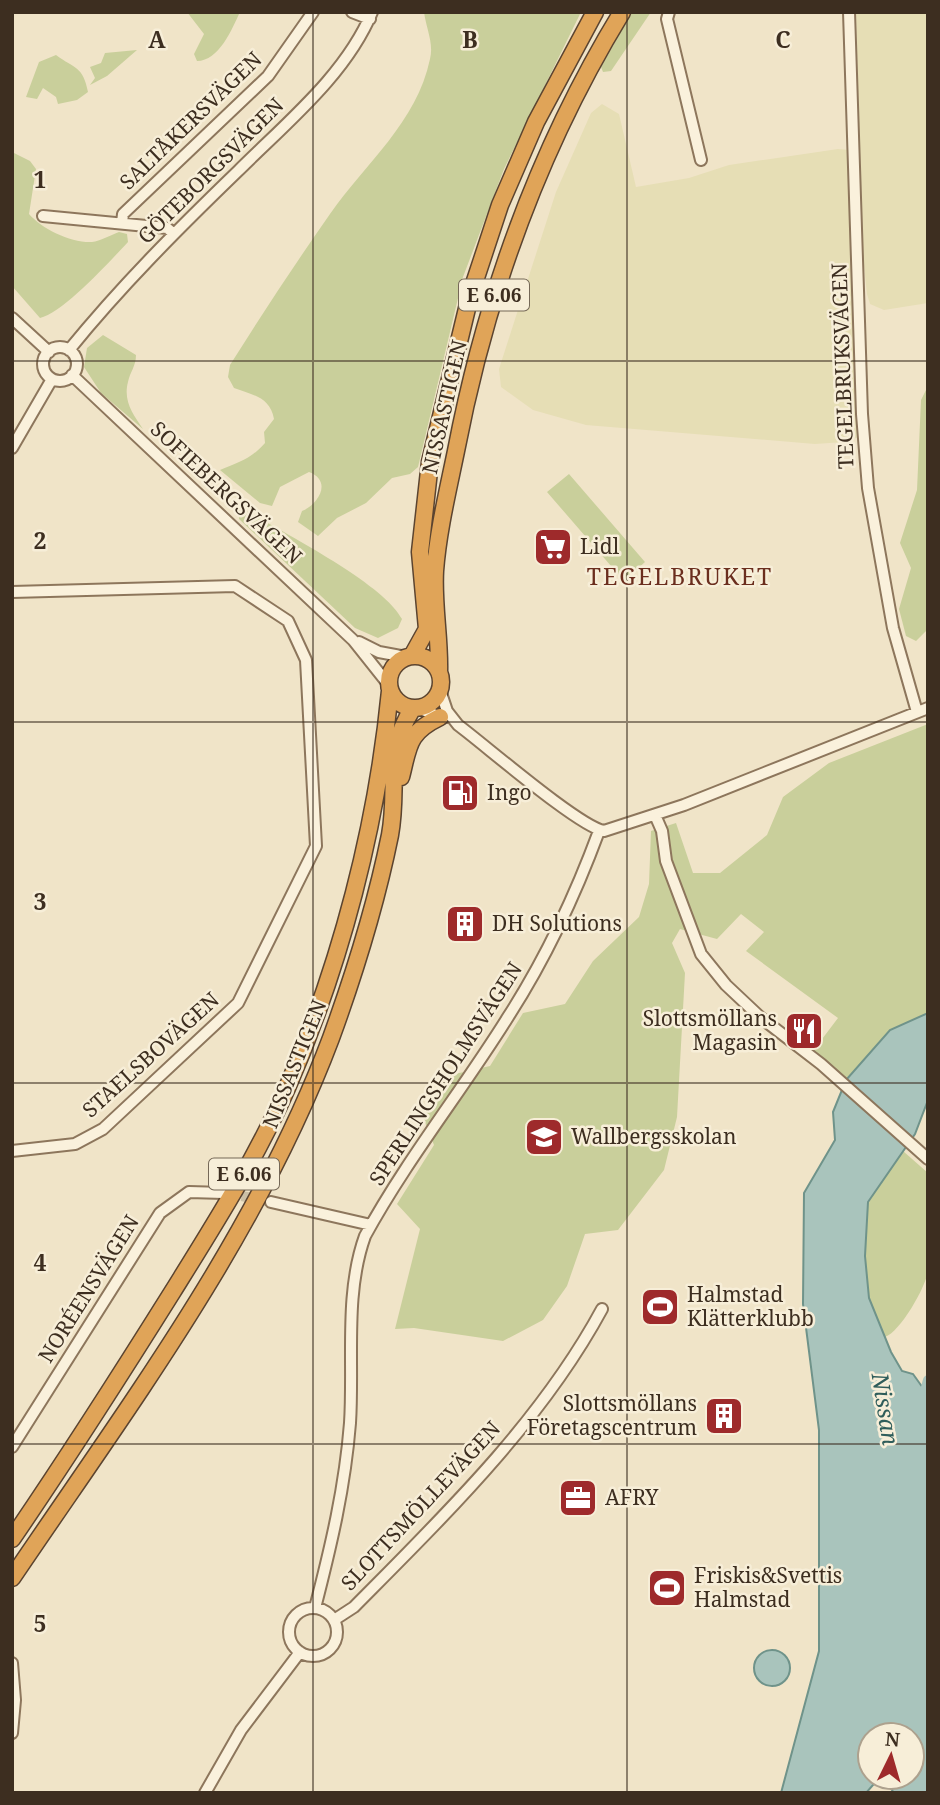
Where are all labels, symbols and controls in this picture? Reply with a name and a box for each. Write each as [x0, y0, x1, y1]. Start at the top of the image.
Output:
text: A [148, 23, 166, 55]
text: B [462, 23, 478, 55]
text: C [775, 23, 791, 55]
street label: SALTÅKERSVÄGEN [113, 45, 267, 195]
street label: GÖTEBORGSVÄGEN [131, 91, 289, 249]
text: 1 [34, 163, 47, 195]
street label: TEGELBRUKSVÄGEN [824, 263, 860, 470]
road number: E 6.06 [459, 280, 529, 310]
street label: NISSASTIGEN [415, 337, 473, 477]
street label: SOFIEBERGSVÄGEN [145, 415, 308, 570]
text: 2 [34, 524, 47, 556]
supermarket icon: Lidl [532, 526, 574, 568]
place label: Lidl [580, 532, 620, 560]
district label: TEGELBRUKET [587, 560, 773, 592]
fuel station icon: Ingo [439, 772, 481, 814]
place label: Ingo [487, 778, 532, 806]
text: 3 [34, 885, 47, 917]
building icon: DH Solutions [444, 903, 486, 945]
place label: DH Solutions [492, 909, 622, 937]
street label: SPERLINGSHOLMSVÄGEN [362, 956, 528, 1191]
street label: STAELSBOVÄGEN [76, 985, 225, 1123]
street label: NISSASTIGEN [255, 995, 333, 1132]
place label: Slottsmöllans Magasin [643, 1004, 777, 1056]
restaurant icon: Slottsmöllans Magasin [783, 1010, 825, 1052]
school or university icon: Wallbergsskolan [523, 1116, 565, 1158]
place label: Wallbergsskolan [571, 1122, 736, 1150]
road number: E 6.06 [209, 1158, 279, 1190]
street label: NORÉENSVÄGEN [31, 1209, 145, 1368]
text: 4 [34, 1246, 47, 1278]
place label: Halmstad Klätterklubb [687, 1280, 814, 1332]
sports icon: Halmstad Klätterklubb [639, 1286, 681, 1328]
water label: Nissan [864, 1369, 908, 1448]
place label: Slottsmöllans Företagscentrum [527, 1389, 697, 1441]
building icon: Slottsmöllans Företagscentrum [703, 1395, 745, 1437]
street label: SLOTTSMÖLLEVÄGEN [334, 1415, 506, 1596]
office icon: AFRY [557, 1477, 599, 1519]
place label: AFRY [605, 1483, 659, 1511]
place label: Friskis&Svettis Halmstad [694, 1561, 842, 1613]
sports icon: Friskis&Svettis Halmstad [646, 1567, 688, 1609]
text: 5 [34, 1607, 47, 1639]
north arrow [856, 1721, 926, 1791]
text: N [884, 1725, 901, 1753]

